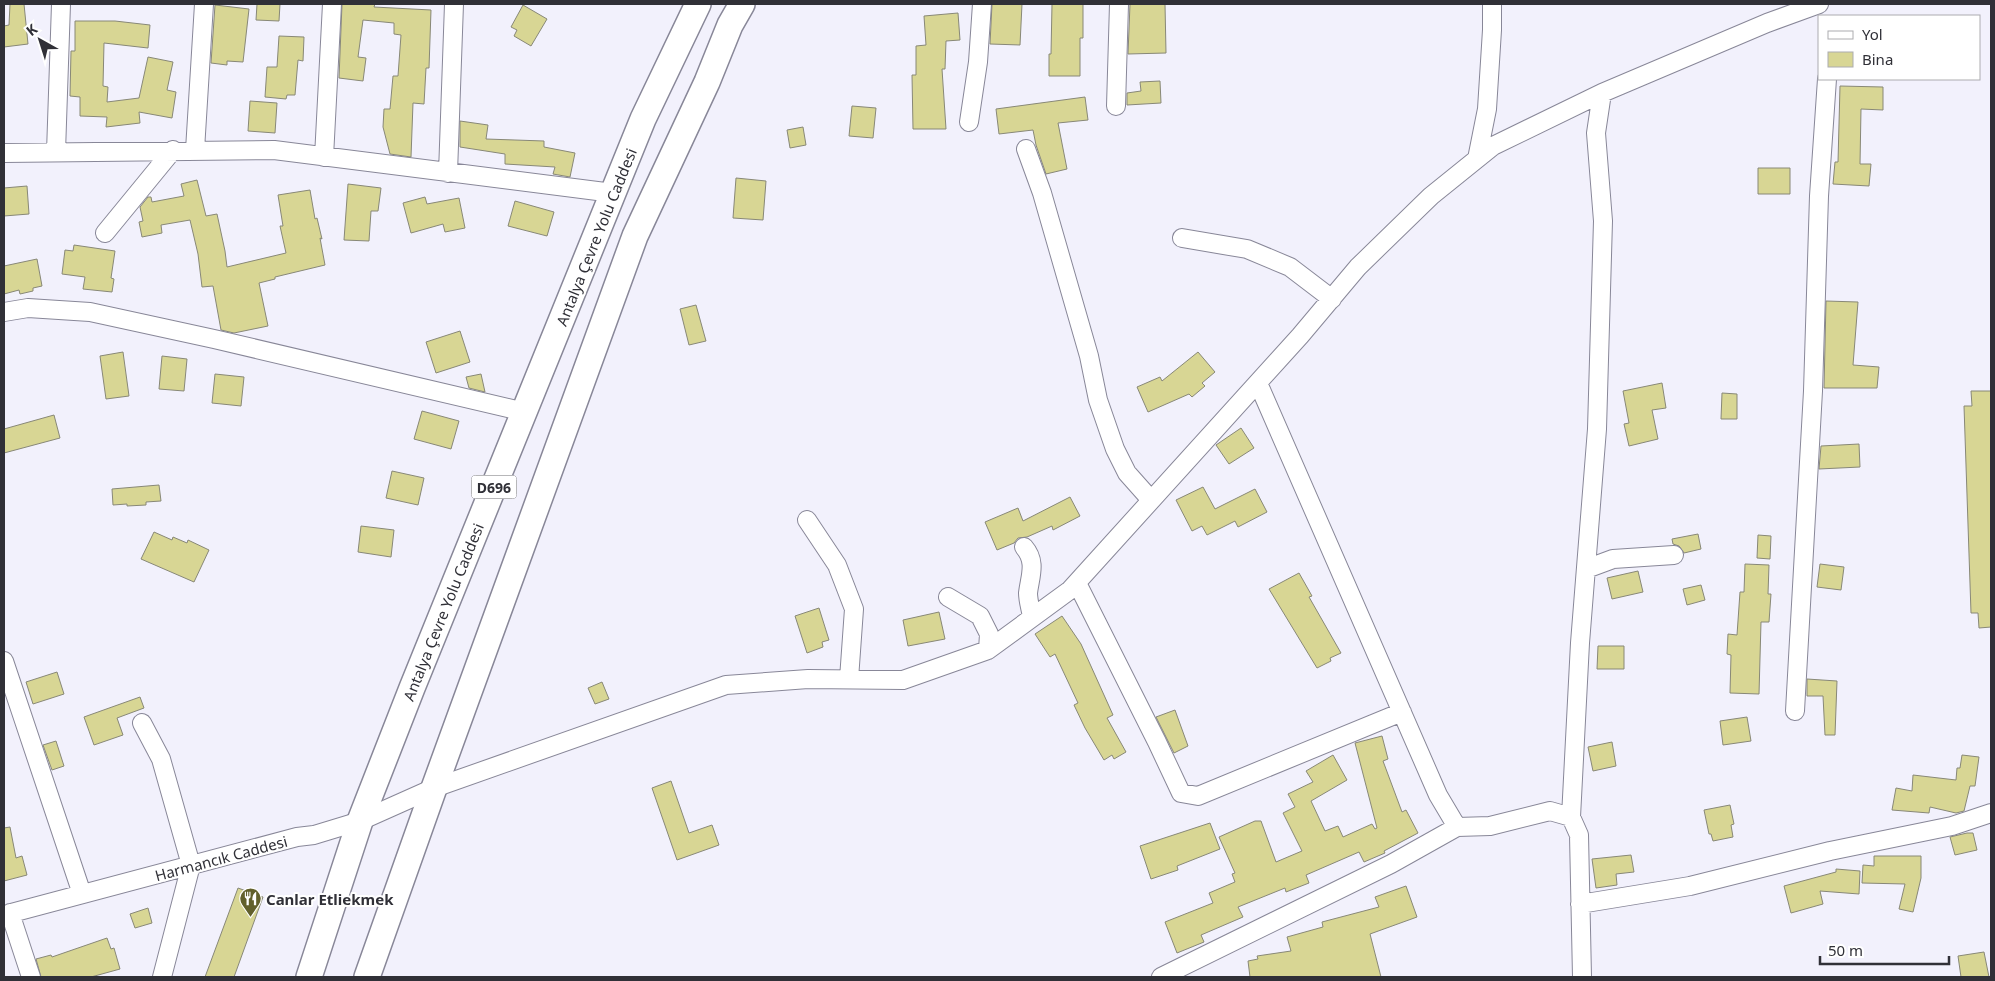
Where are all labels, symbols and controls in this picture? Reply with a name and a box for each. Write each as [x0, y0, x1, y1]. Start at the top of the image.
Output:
north arrow [15, 15, 65, 65]
legend [1818, 15, 1980, 80]
text: K [22, 19, 42, 40]
text: Yol [1862, 24, 1883, 44]
text: Bina [1862, 49, 1893, 69]
street label: Antalya Çevre Yolu Caddesi [551, 145, 641, 329]
road number: D696 [472, 476, 516, 498]
street label: Antalya Çevre Yolu Caddesi [398, 520, 488, 704]
street label: Harmancık Caddesi [153, 831, 289, 885]
restaurant icon: Canlar Etliekmek [238, 887, 262, 918]
place label: Canlar Etliekmek [266, 889, 394, 909]
scale bar [1820, 934, 1949, 966]
text: 50 m [1828, 940, 1863, 960]

